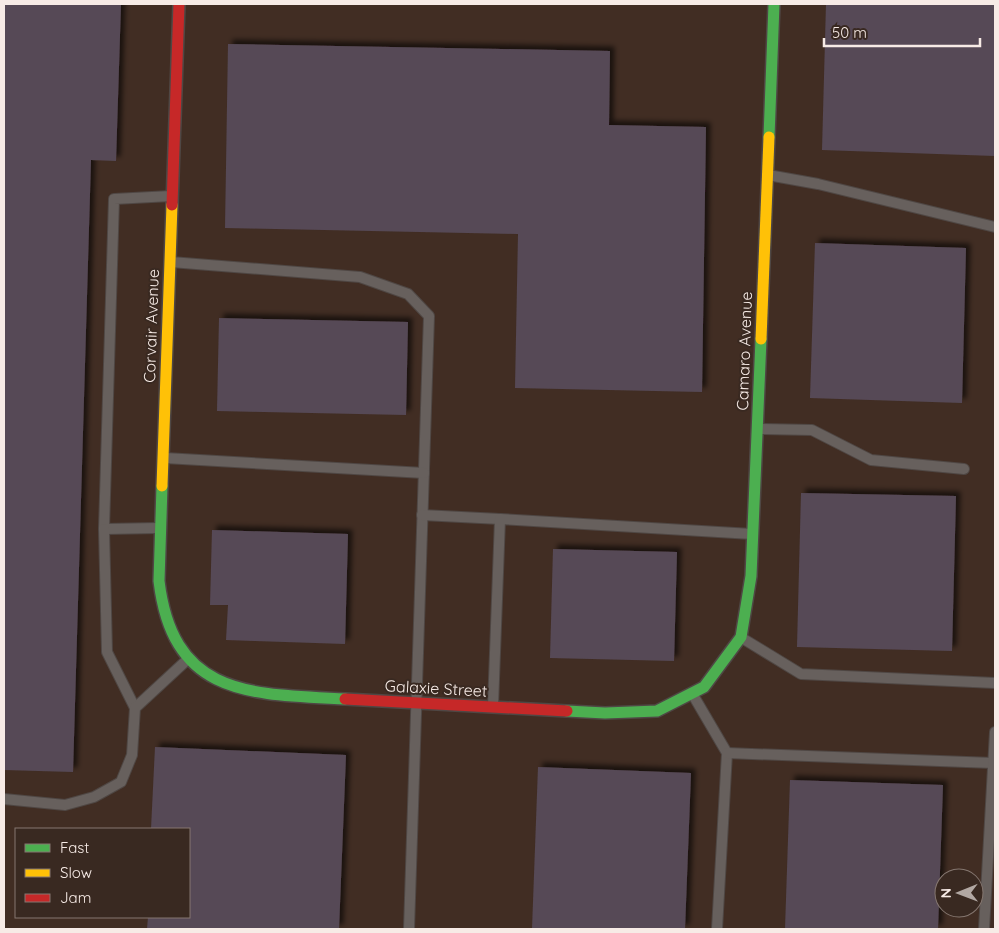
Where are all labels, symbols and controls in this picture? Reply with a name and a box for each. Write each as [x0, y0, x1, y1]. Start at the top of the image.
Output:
scale bar [824, 15, 980, 47]
text: 50 m [832, 23, 867, 42]
street label: Corvair Avenue [139, 269, 163, 383]
street label: Camaro Avenue [732, 291, 756, 411]
street label: Galaxie Street [384, 675, 488, 701]
legend [15, 828, 190, 918]
text: Fast [60, 838, 89, 857]
text: Slow [60, 863, 92, 882]
north arrow [934, 868, 984, 918]
text: Jam [60, 888, 91, 907]
text: N [937, 888, 955, 899]

